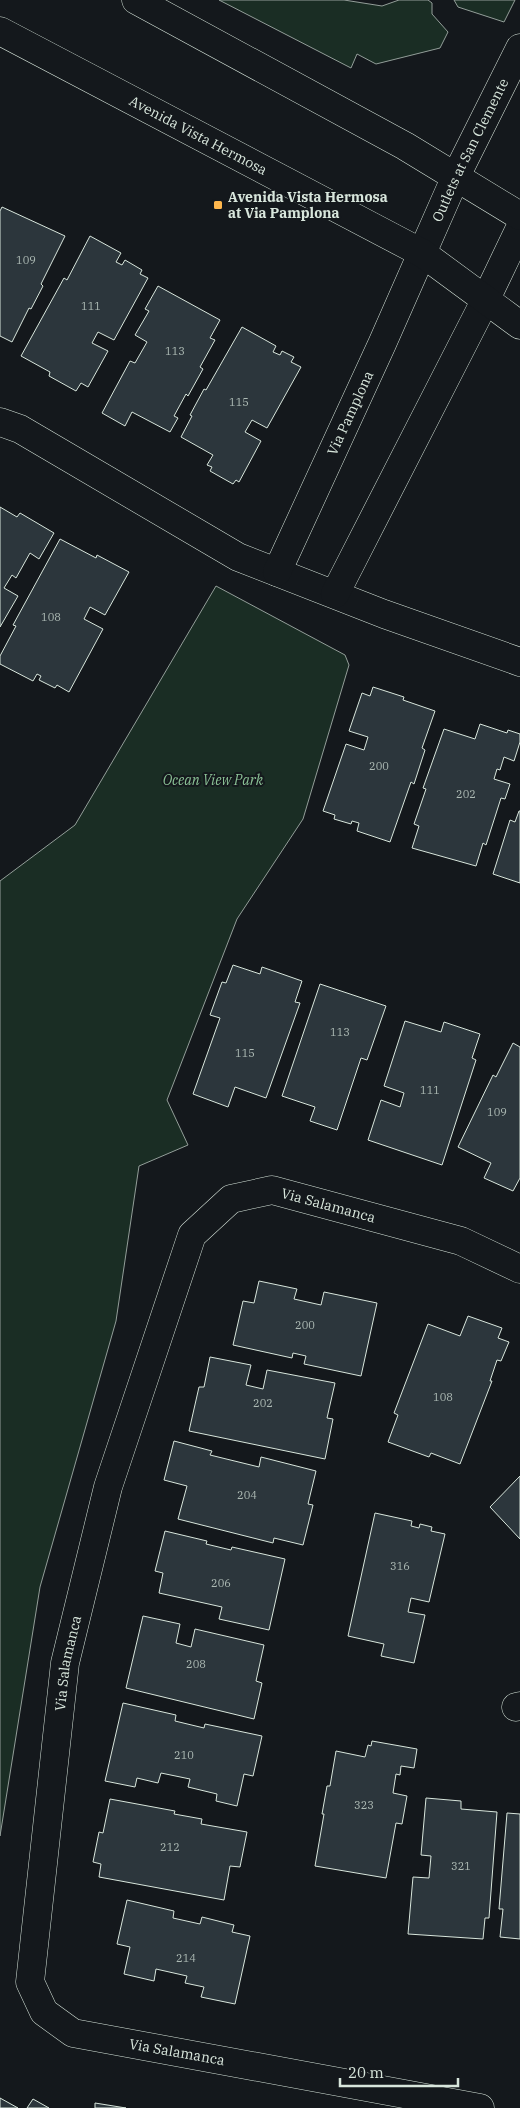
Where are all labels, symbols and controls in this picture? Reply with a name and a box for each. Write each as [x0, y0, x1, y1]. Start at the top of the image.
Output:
street label: Outlets at San Clemente [428, 75, 512, 225]
street label: Avenida Vista Hermosa [126, 92, 271, 179]
place label: Avenida Vista Hermosa at Via Pamplona [228, 188, 388, 222]
marker: Avenida Vista Hermosa at Via Pamplona [212, 199, 224, 211]
house number: 109 [16, 253, 36, 267]
house number: 111 [81, 299, 101, 313]
house number: 113 [165, 344, 185, 358]
street label: Via Pamplona [323, 368, 378, 458]
house number: 115 [229, 395, 249, 409]
house number: 108 [41, 610, 61, 624]
house number: 200 [369, 759, 389, 773]
park label: Ocean View Park [163, 771, 264, 789]
house number: 202 [456, 787, 476, 801]
house number: 113 [330, 1025, 350, 1039]
house number: 115 [235, 1046, 255, 1060]
house number: 111 [420, 1083, 440, 1097]
house number: 109 [487, 1105, 507, 1119]
street label: Via Salamanca [279, 1184, 378, 1227]
house number: 200 [295, 1318, 315, 1332]
house number: 108 [433, 1390, 453, 1404]
house number: 202 [253, 1396, 273, 1410]
house number: 204 [237, 1488, 257, 1502]
house number: 316 [390, 1559, 410, 1573]
house number: 206 [211, 1576, 231, 1590]
street label: Via Salamanca [51, 1613, 85, 1712]
house number: 208 [186, 1657, 206, 1671]
house number: 210 [174, 1748, 194, 1762]
house number: 323 [354, 1798, 374, 1812]
house number: 212 [160, 1840, 180, 1854]
house number: 321 [451, 1859, 471, 1873]
house number: 214 [176, 1951, 196, 1965]
street label: Via Salamanca [128, 2035, 227, 2069]
scale bar [340, 2056, 458, 2088]
text: 20 m [348, 2063, 384, 2082]

